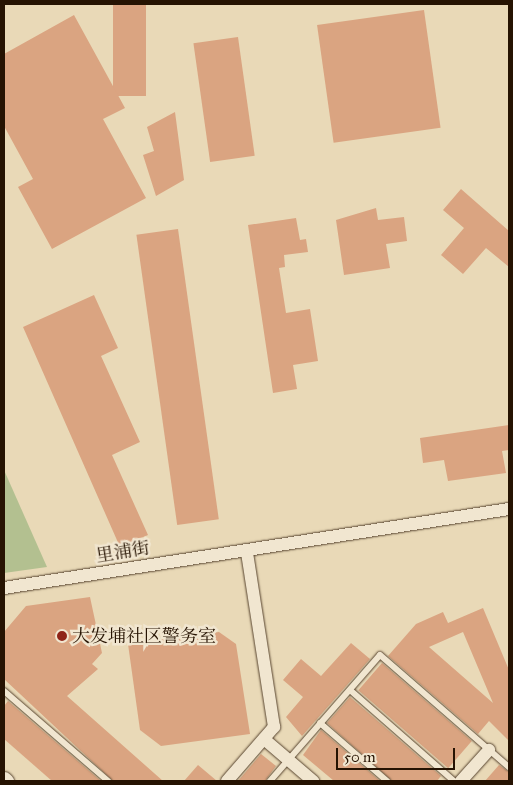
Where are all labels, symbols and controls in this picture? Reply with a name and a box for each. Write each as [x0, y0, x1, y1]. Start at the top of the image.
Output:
street label: 里浦街 [95, 537, 151, 567]
place label: 大发埔社区警务室 [72, 625, 216, 647]
marker: 大发埔社区警务室 [56, 630, 68, 642]
scale bar [338, 738, 457, 770]
text: 50 m [344, 748, 376, 766]

